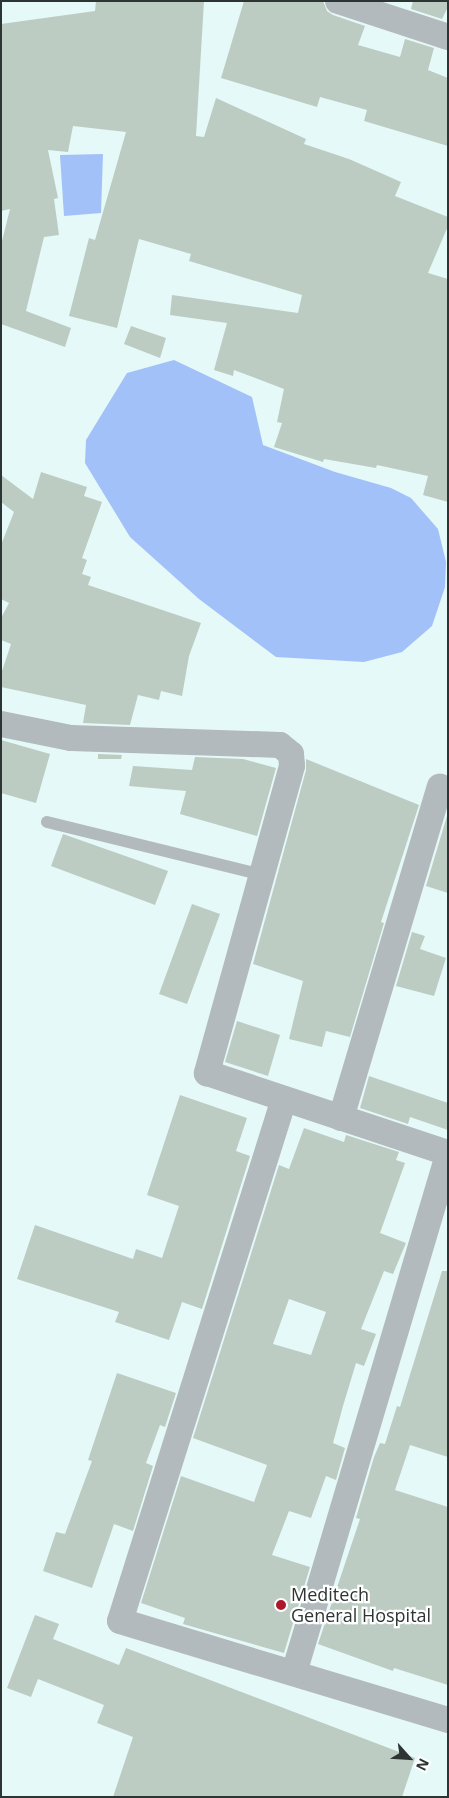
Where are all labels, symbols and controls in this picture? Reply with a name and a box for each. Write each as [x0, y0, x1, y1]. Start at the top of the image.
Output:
place label: Meditech General Hospital [291, 1584, 431, 1626]
marker: Meditech General Hospital [275, 1599, 287, 1611]
north arrow [384, 1733, 434, 1783]
text: N [412, 1756, 434, 1774]

